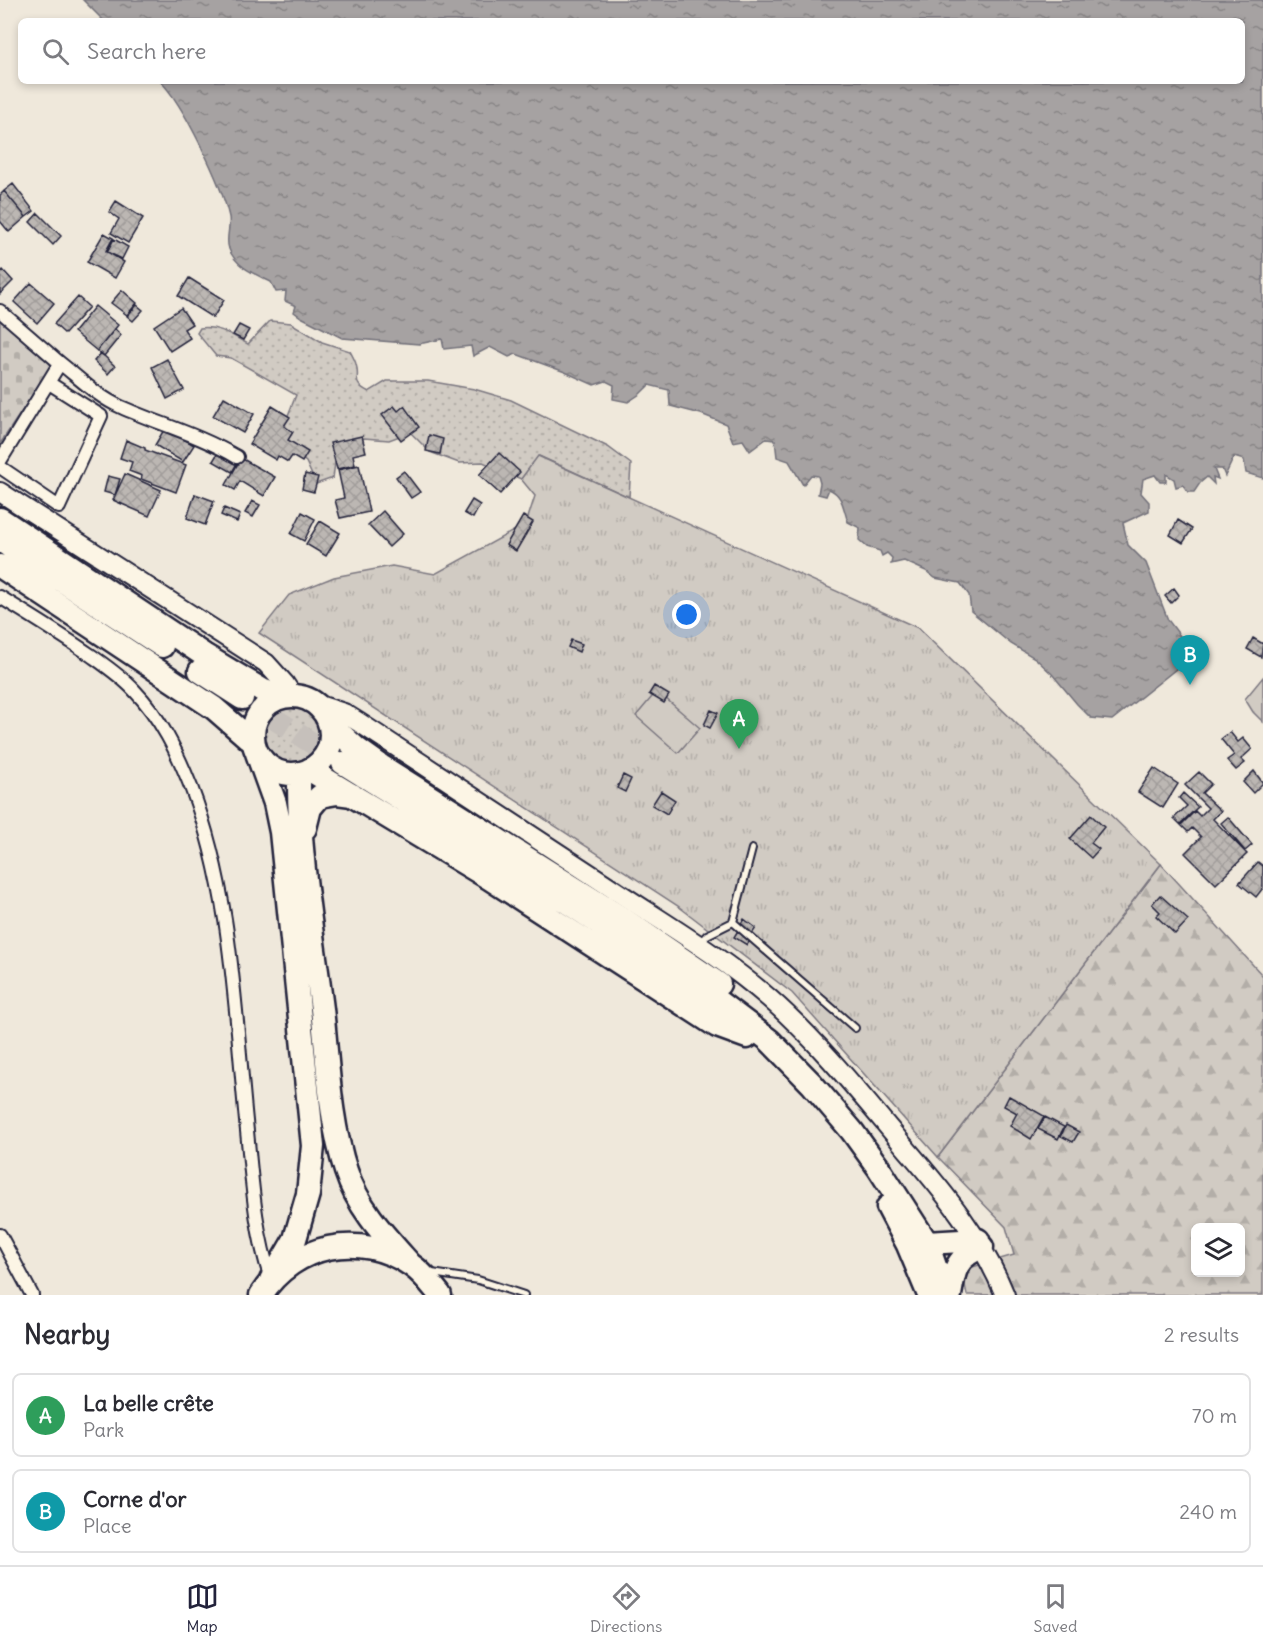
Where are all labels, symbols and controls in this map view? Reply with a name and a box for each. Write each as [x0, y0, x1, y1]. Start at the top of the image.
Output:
search box [18, 18, 1245, 84]
icon: search [39, 35, 72, 68]
text: Search here [87, 37, 206, 65]
your location [672, 600, 701, 629]
pin: B [1170, 636, 1210, 685]
pin: A [720, 700, 758, 749]
map controls [1191, 1223, 1245, 1277]
button: layers [1191, 1223, 1245, 1277]
text: Nearby [24, 1318, 110, 1351]
text: 2 results [1164, 1322, 1239, 1347]
text: La belle crête [83, 1389, 214, 1417]
text: A [39, 1403, 52, 1428]
text: 70 m [1192, 1403, 1237, 1428]
text: Park [83, 1417, 124, 1442]
text: Corne d'or [83, 1485, 187, 1513]
text: B [39, 1499, 52, 1524]
text: 240 m [1179, 1499, 1237, 1524]
text: Place [83, 1513, 131, 1538]
tab: Map [186, 1580, 219, 1636]
tab: Directions [590, 1580, 662, 1636]
tab: Saved [1034, 1580, 1077, 1636]

